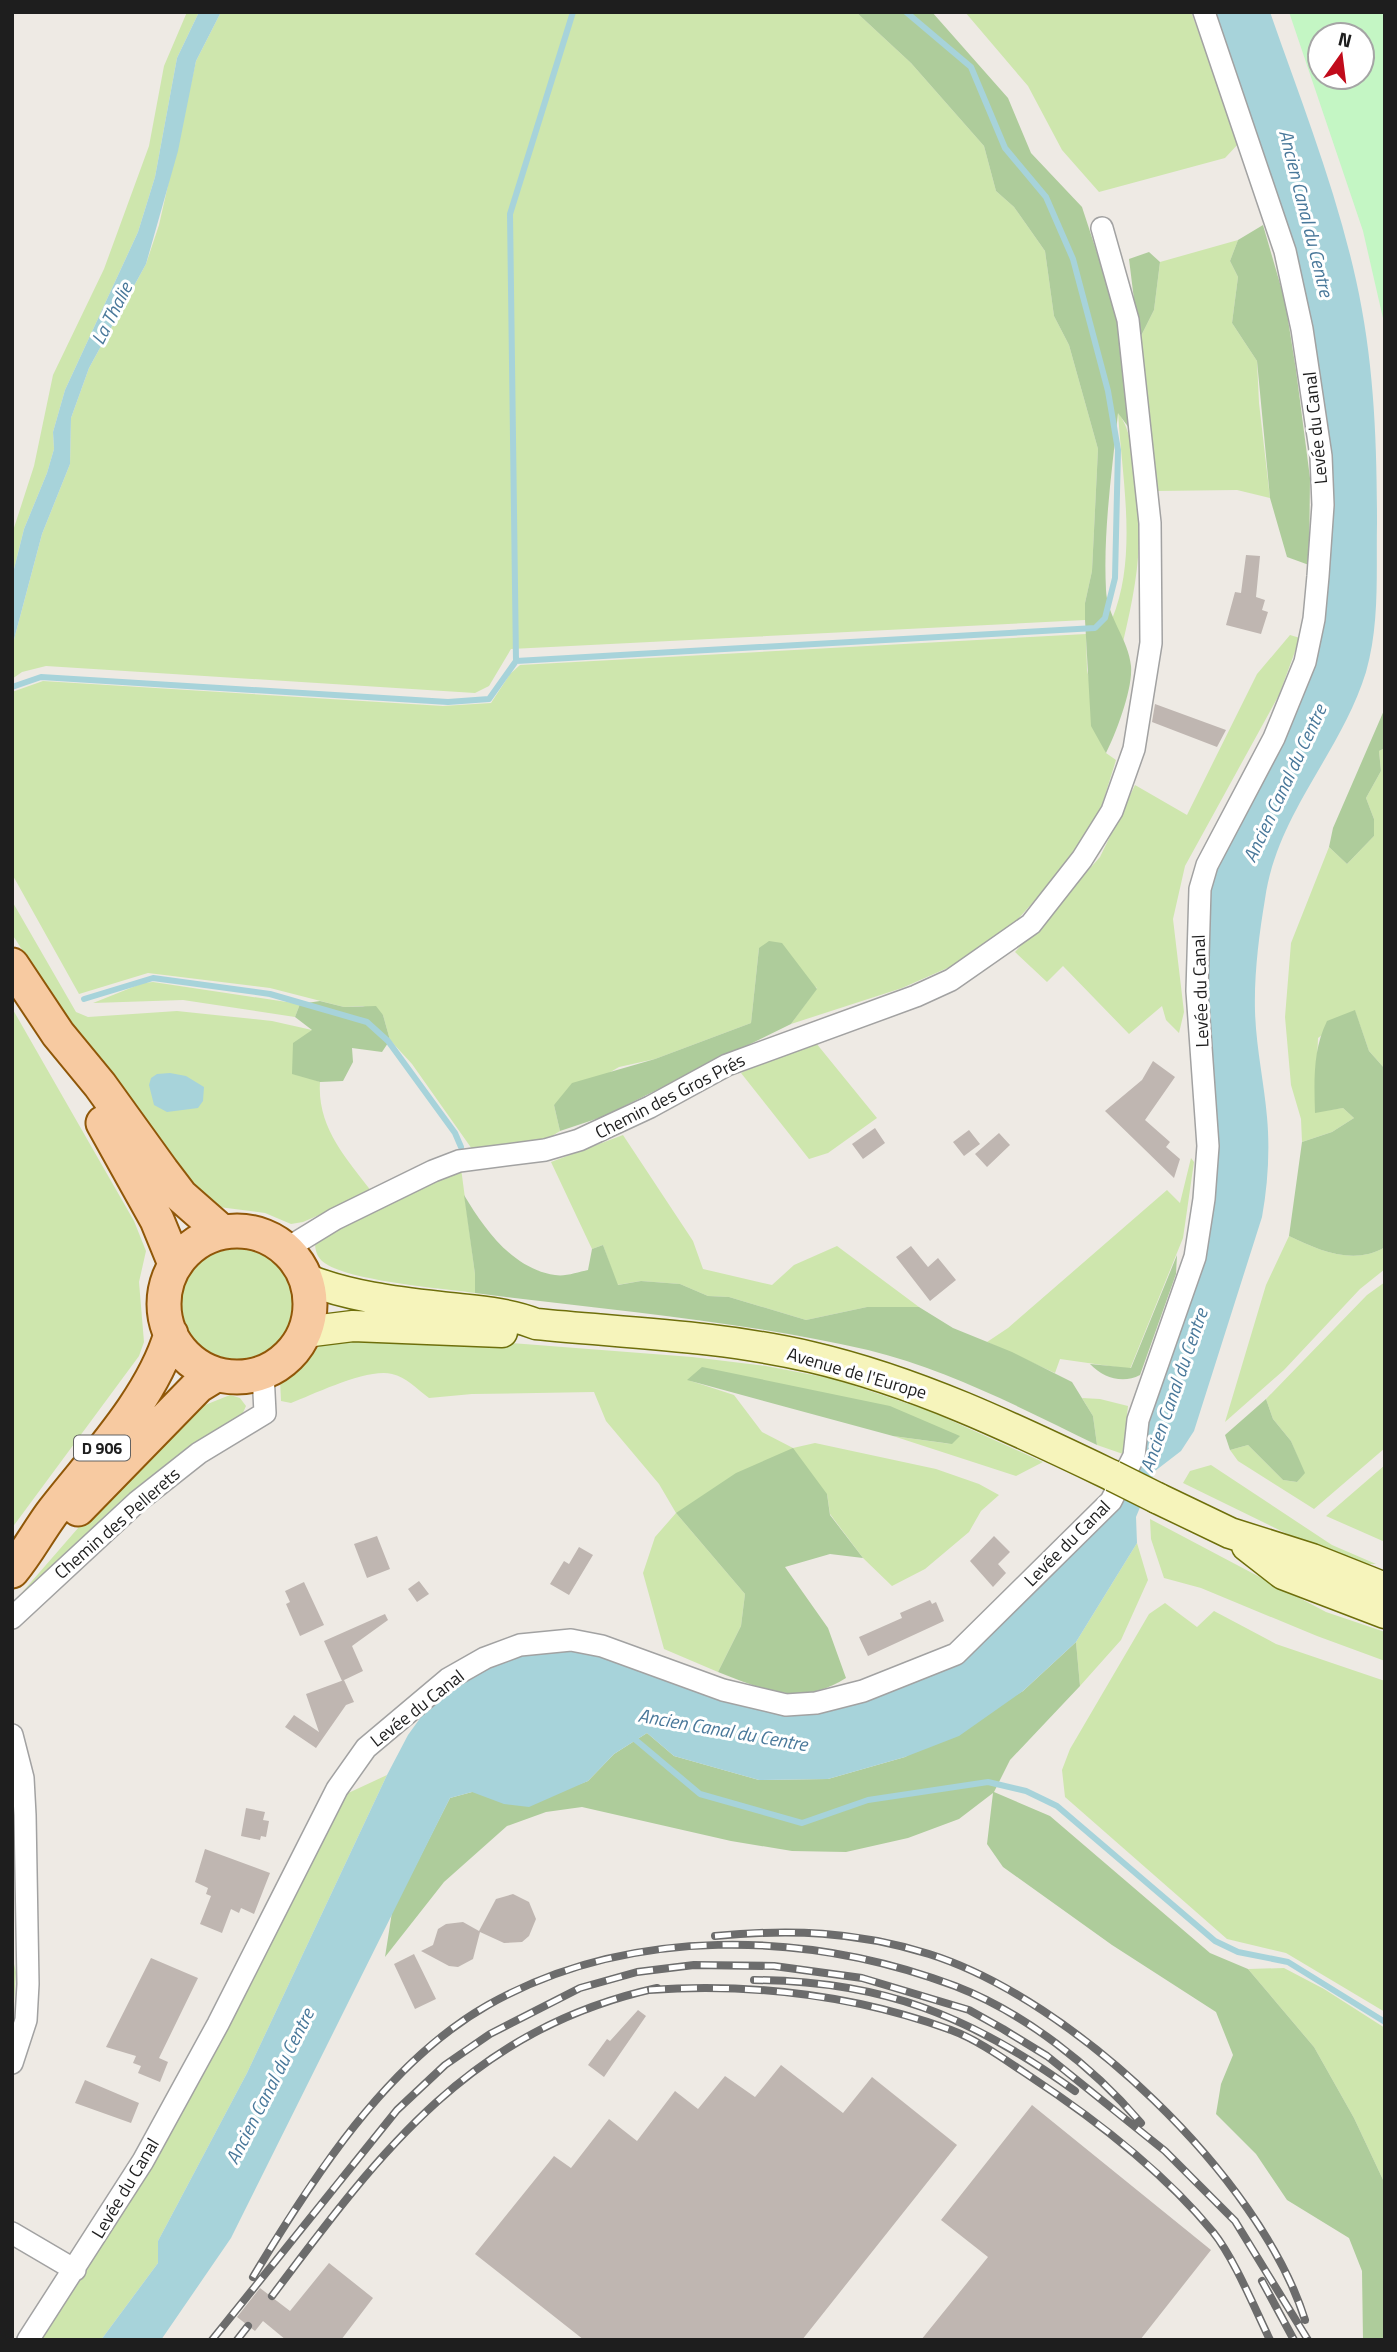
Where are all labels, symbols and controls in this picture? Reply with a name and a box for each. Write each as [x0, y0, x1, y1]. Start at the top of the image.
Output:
north arrow [1306, 21, 1376, 91]
text: N [1335, 23, 1355, 55]
water label: Ancien Canal du Centre [1272, 126, 1342, 301]
water label: La Thalie [83, 276, 140, 349]
street label: Levée du Canal [1296, 370, 1334, 486]
water label: Ancien Canal du Centre [1235, 698, 1334, 867]
street label: Levée du Canal [1185, 934, 1215, 1048]
street label: Chemin des Gros Prés [590, 1046, 750, 1146]
water label: Ancien Canal du Centre [1131, 1303, 1215, 1476]
street label: Avenue de l'Europe [784, 1340, 930, 1406]
road number: D 906 [74, 1436, 130, 1460]
street label: Chemin des Pellerets [48, 1461, 186, 1585]
street label: Levée du Canal [1018, 1494, 1116, 1592]
street label: Levée du Canal [364, 1663, 470, 1753]
water label: Ancien Canal du Centre [636, 1700, 811, 1758]
water label: Ancien Canal du Centre [217, 2002, 321, 2169]
street label: Levée du Canal [84, 2133, 166, 2243]

